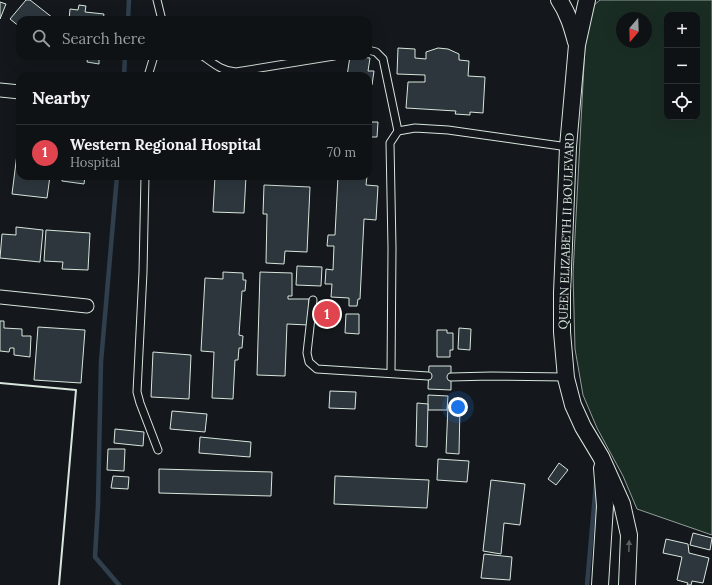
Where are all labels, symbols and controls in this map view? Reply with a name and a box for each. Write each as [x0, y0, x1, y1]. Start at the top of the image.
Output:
north arrow [616, 12, 652, 48]
map controls [664, 12, 700, 120]
button: + [664, 12, 700, 48]
search box [16, 16, 372, 60]
icon: search [30, 27, 52, 49]
text: Search here [62, 29, 145, 48]
button: − [664, 48, 700, 84]
button: locate [664, 84, 700, 120]
text: Nearby [32, 87, 90, 109]
street label: QUEEN ELIZABETH II BOULEVARD [555, 132, 577, 330]
text: Western Regional Hospital [70, 135, 261, 154]
text: 1 [42, 144, 48, 161]
text: 70 m [327, 144, 356, 161]
text: Hospital [70, 154, 120, 171]
pin: 1 [314, 299, 340, 329]
your location [448, 397, 468, 417]
one-way arrow [625, 540, 632, 552]

